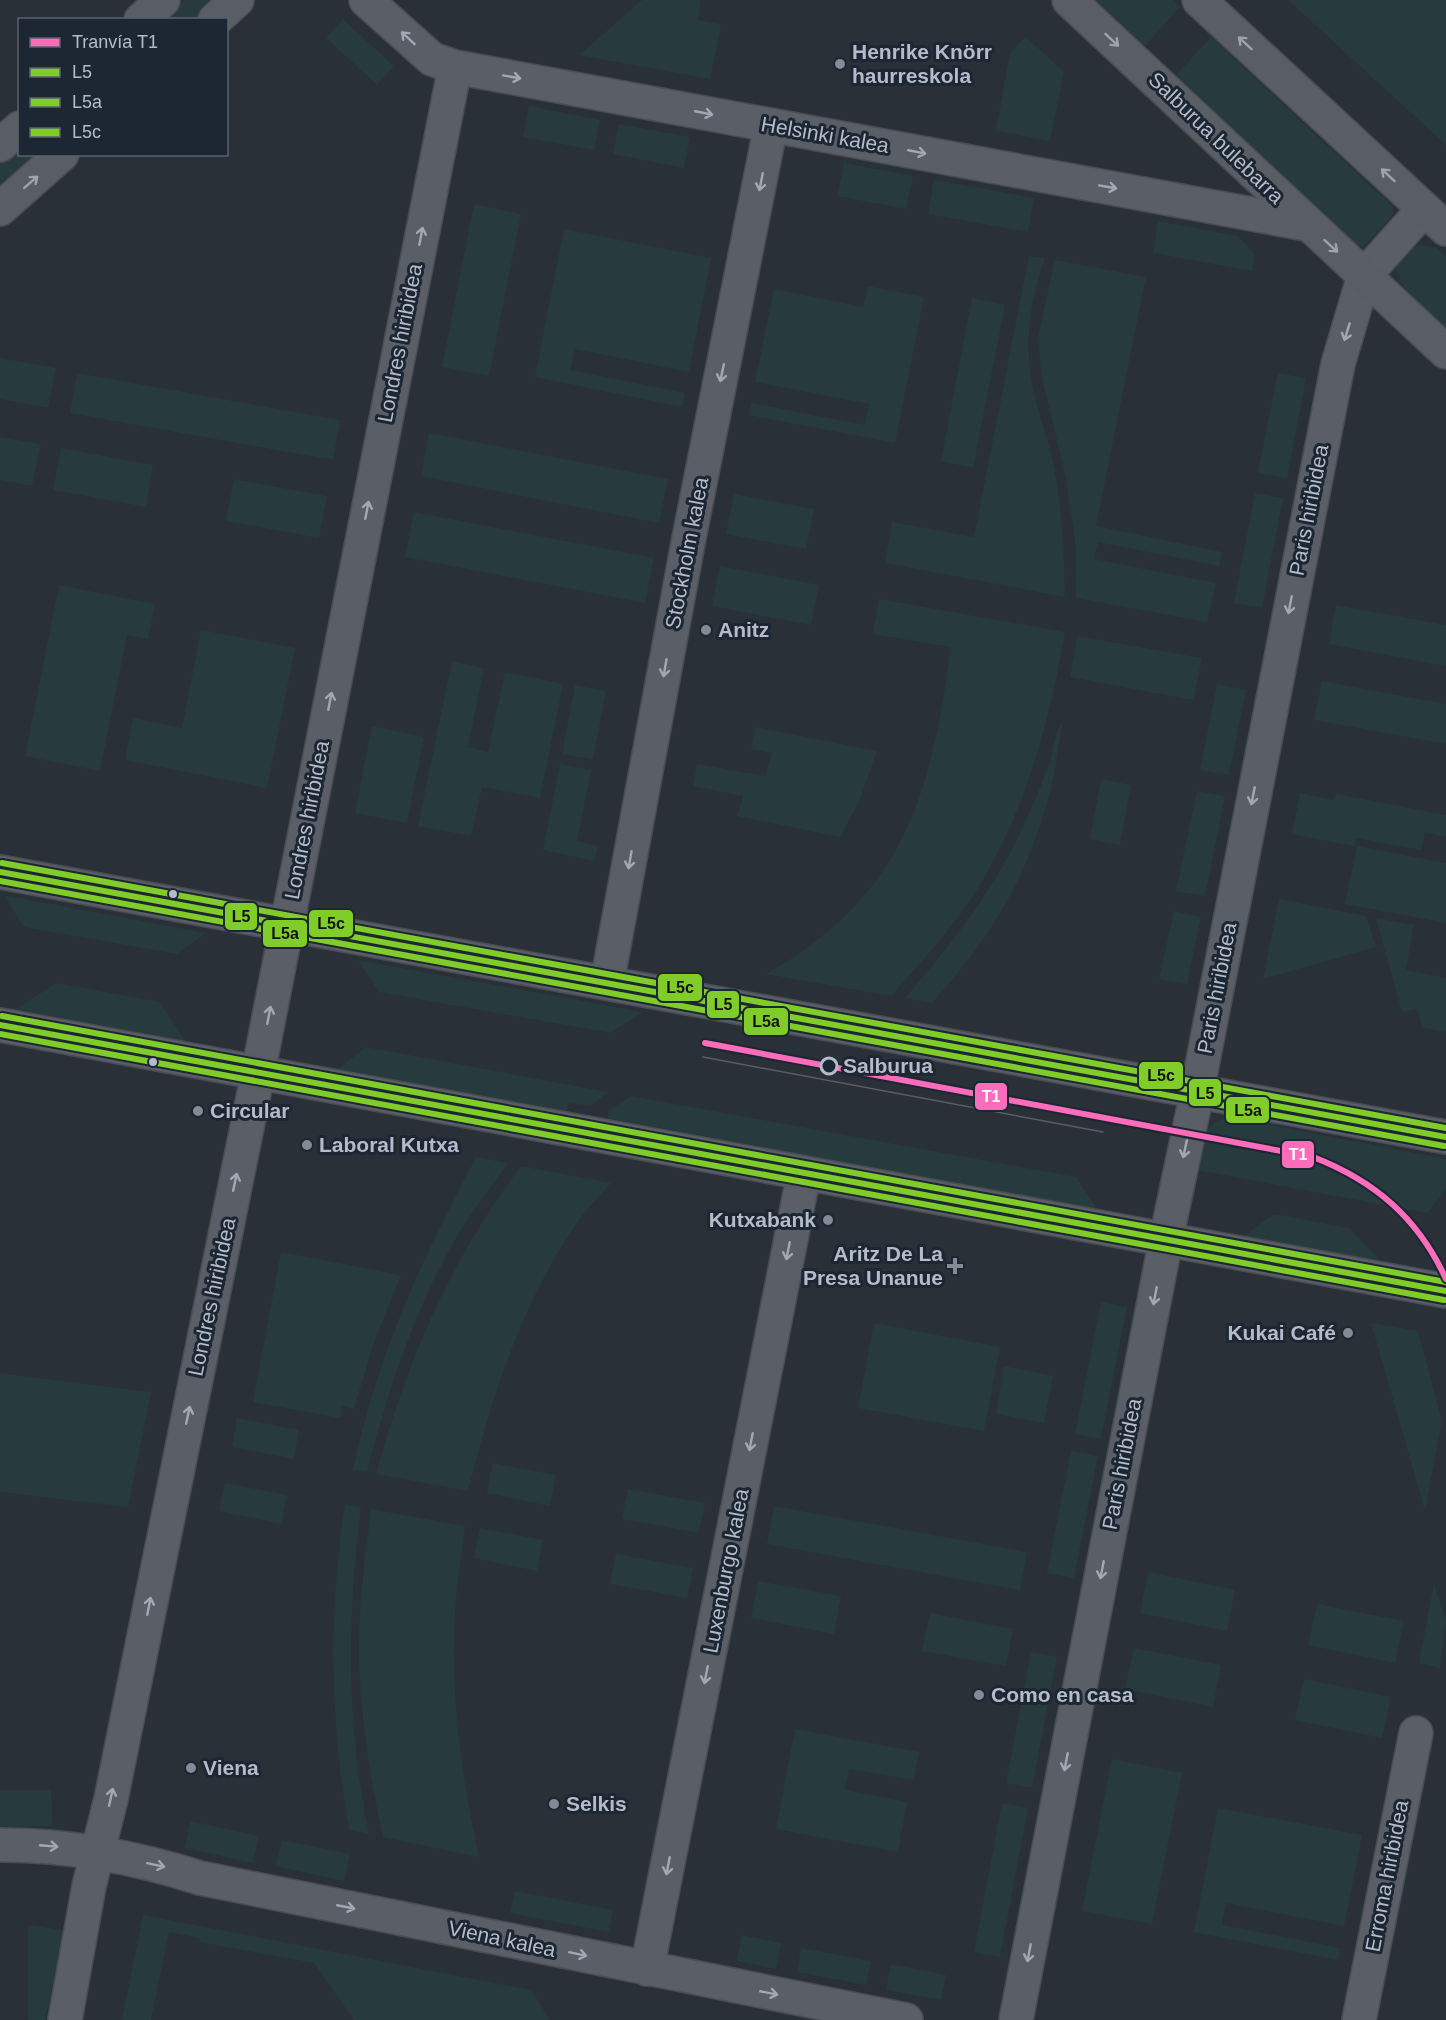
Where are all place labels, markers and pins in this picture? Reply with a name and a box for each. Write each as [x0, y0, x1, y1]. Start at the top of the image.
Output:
place label: Henrike Knörr haurreskola [852, 40, 992, 87]
marker: Henrike Knörr haurreskola [833, 57, 847, 71]
place label: Anitz [718, 618, 769, 641]
marker: Anitz [699, 623, 713, 637]
unlabelled marker [167, 888, 179, 900]
place label: Salburua [843, 1054, 933, 1077]
unlabelled marker [147, 1056, 159, 1068]
marker: Salburua [820, 1057, 838, 1075]
place label: Circular [210, 1099, 289, 1122]
marker: Circular [191, 1104, 205, 1118]
place label: Laboral Kutxa [319, 1133, 459, 1156]
marker: Laboral Kutxa [300, 1138, 314, 1152]
place label: Kutxabank [709, 1208, 816, 1231]
marker: Kutxabank [821, 1213, 835, 1227]
place label: Aritz De La Presa Unanue [803, 1242, 943, 1289]
marker: Aritz De La Presa Unanue [948, 1259, 962, 1273]
place label: Kukai Café [1227, 1321, 1336, 1344]
marker: Kukai Café [1341, 1326, 1355, 1340]
place label: Como en casa [991, 1683, 1134, 1706]
marker: Como en casa [972, 1688, 986, 1702]
place label: Viena [203, 1756, 259, 1779]
marker: Viena [184, 1761, 198, 1775]
place label: Selkis [566, 1792, 627, 1815]
marker: Selkis [547, 1797, 561, 1811]

